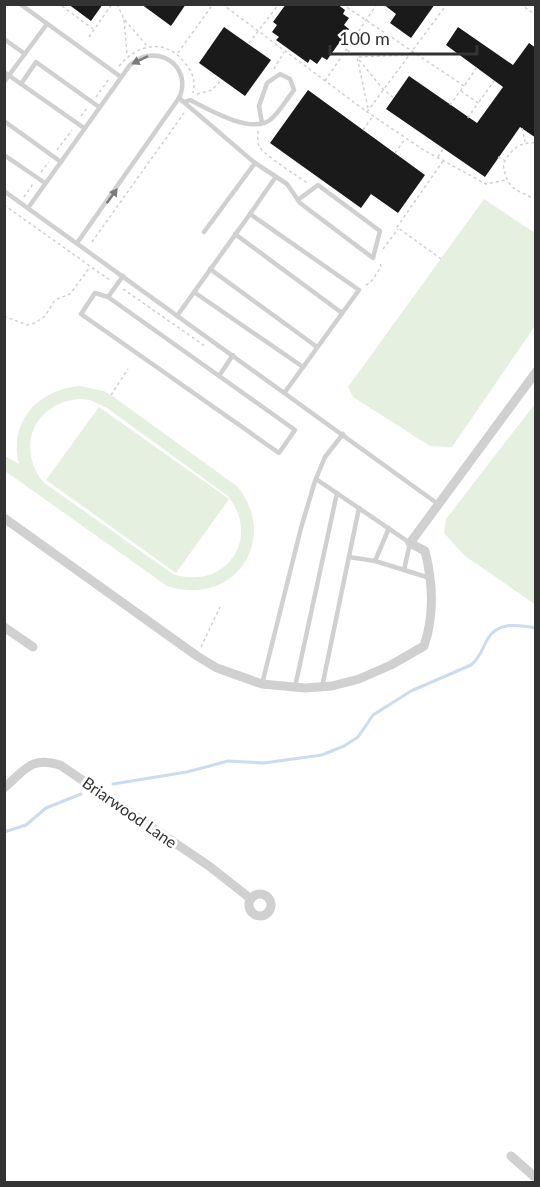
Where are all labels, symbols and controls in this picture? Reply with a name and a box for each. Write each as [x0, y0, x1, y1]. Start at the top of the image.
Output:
scale bar [330, 18, 477, 56]
text: 100 m [339, 27, 390, 49]
one-way arrow [131, 55, 149, 65]
one-way arrow [105, 188, 117, 204]
street label: Briarwood Lane [79, 772, 181, 852]

